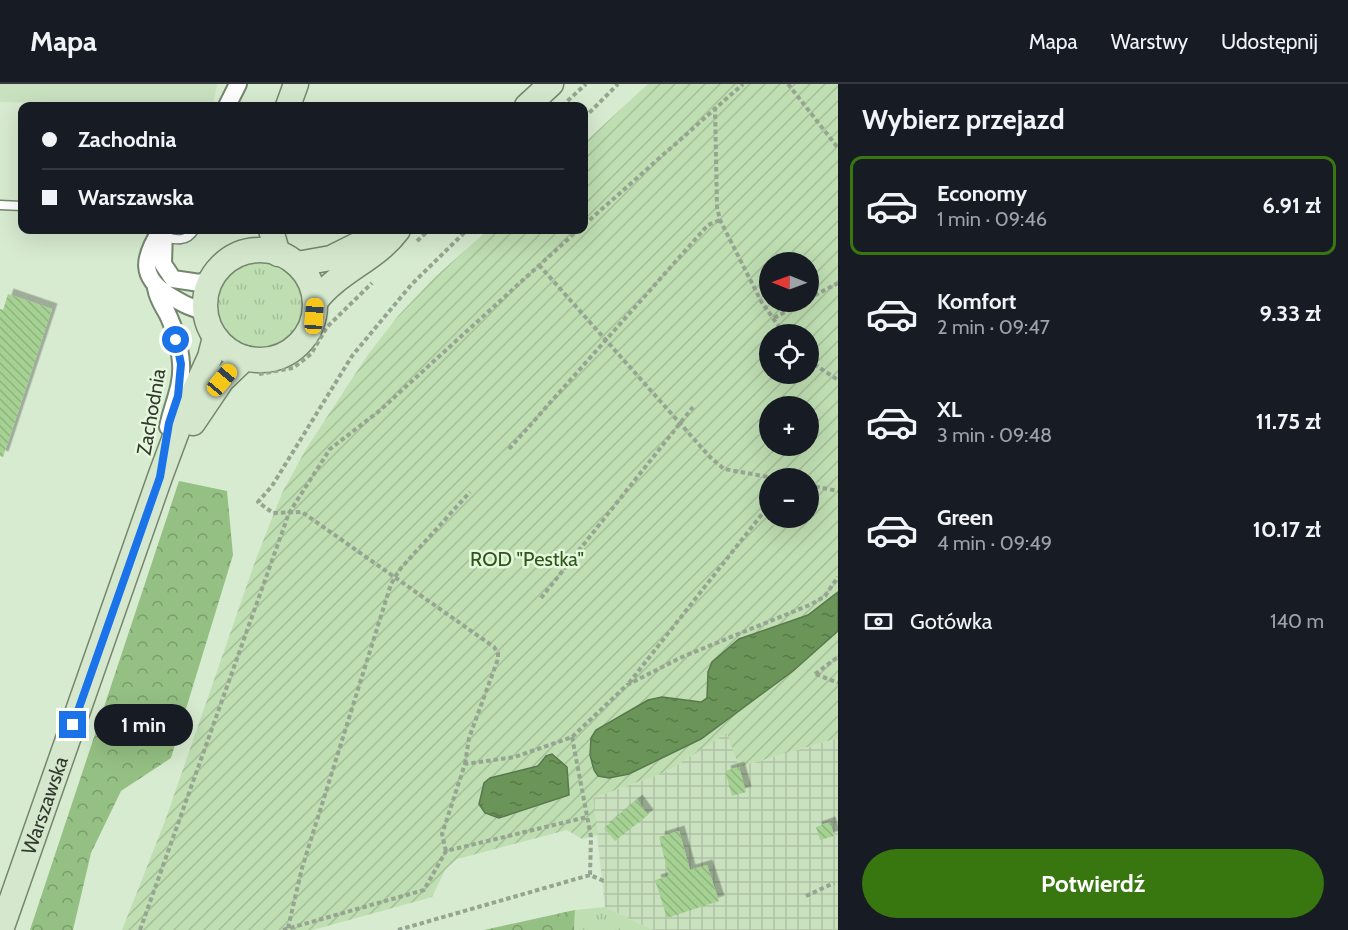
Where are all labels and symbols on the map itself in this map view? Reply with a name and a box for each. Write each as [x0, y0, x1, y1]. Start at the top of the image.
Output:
north arrow [759, 252, 819, 312]
car [304, 297, 324, 335]
route start [162, 326, 189, 353]
car [204, 360, 240, 400]
street label: Zachodnia [132, 366, 170, 457]
park label: ROD "Pestka" [470, 547, 584, 571]
callout: 1 min [94, 704, 193, 746]
route end [59, 711, 86, 738]
street label: Warszawska [16, 753, 73, 858]

